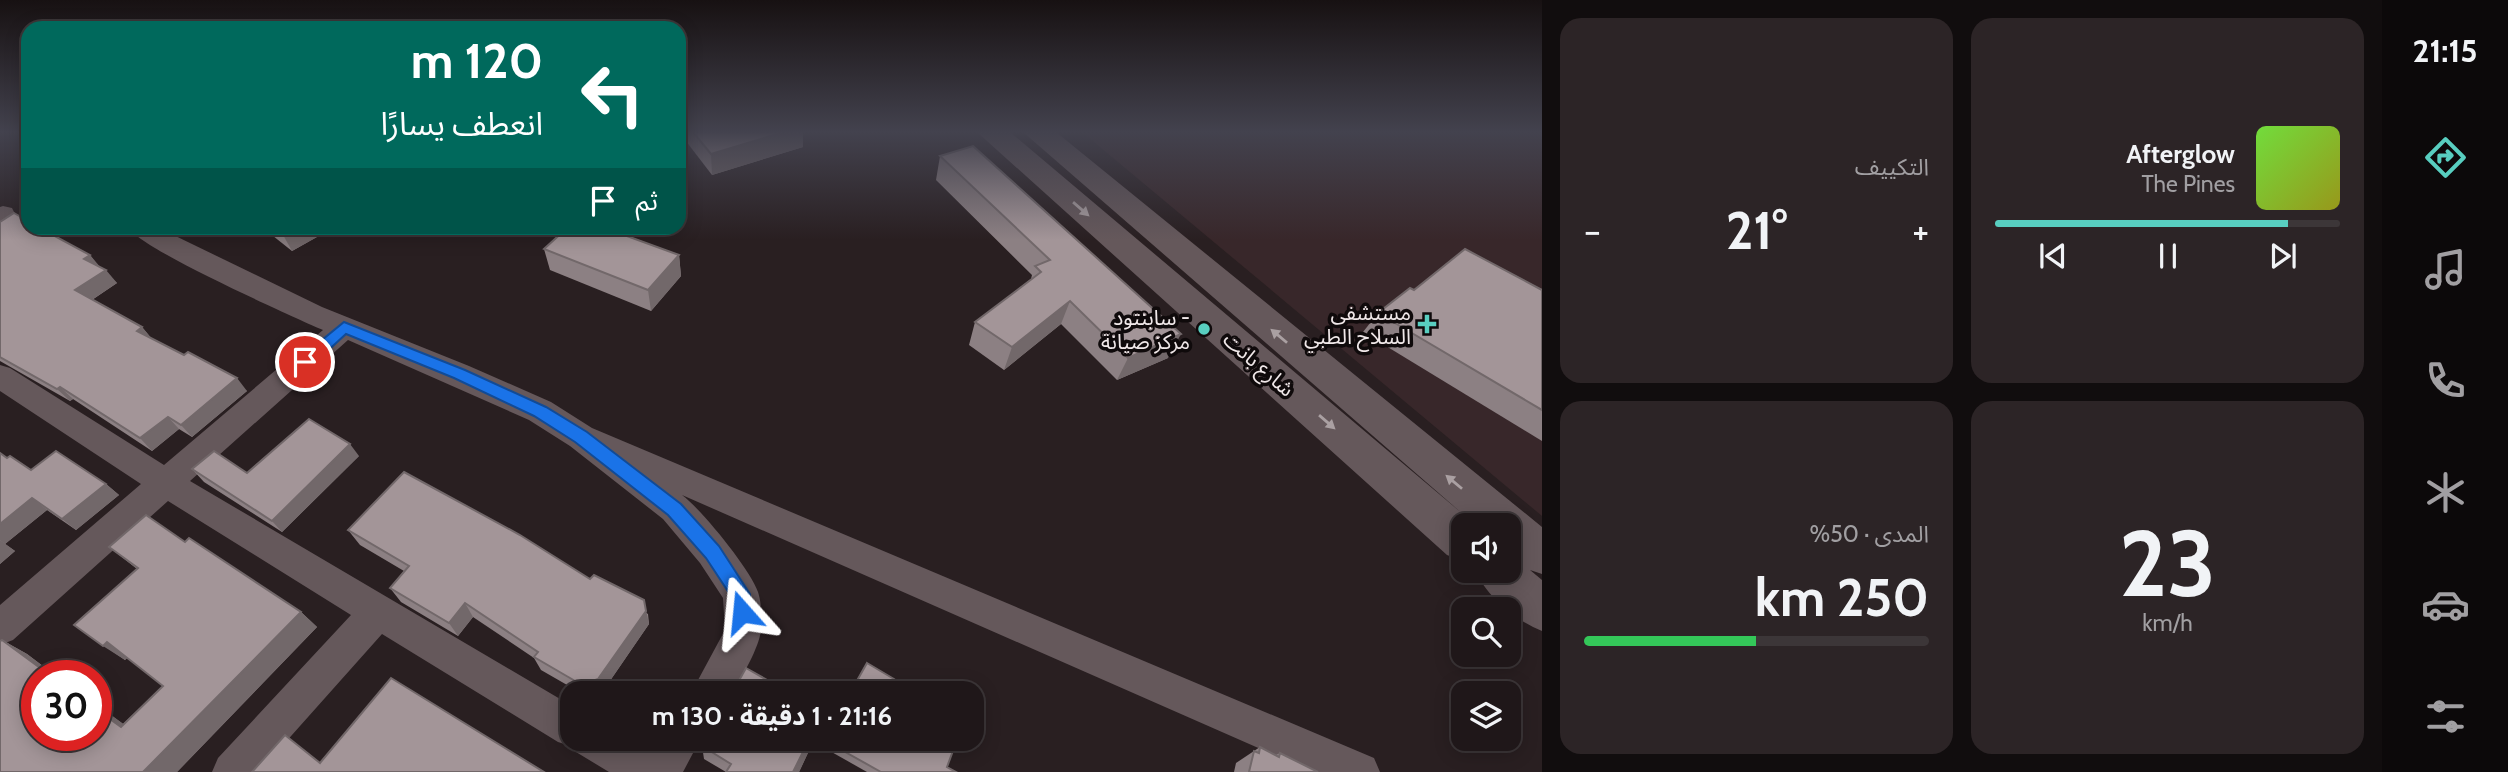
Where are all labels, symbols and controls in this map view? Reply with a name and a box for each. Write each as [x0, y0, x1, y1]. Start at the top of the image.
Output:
text: 120 m [411, 31, 543, 90]
text: 21:15 [2413, 31, 2477, 70]
icon: left [567, 49, 658, 140]
text: انعطف يسارًا [380, 104, 543, 143]
icon: directions [2421, 133, 2470, 182]
text: Afterglow [2126, 138, 2235, 170]
text: التكييف [1855, 153, 1929, 181]
text: The Pines [2141, 170, 2235, 198]
icon: arrive [584, 182, 622, 220]
text: ثم [636, 185, 658, 217]
text: 21° [1726, 199, 1787, 262]
one-way arrow [1072, 201, 1090, 217]
text: − [1584, 207, 1601, 254]
text: + [1912, 207, 1929, 254]
icon: previous [2034, 237, 2072, 275]
icon: pause [2149, 237, 2187, 275]
icon: next [2264, 237, 2302, 275]
icon: music [2421, 245, 2470, 294]
place label: مستشفى السلاح الطبي [1304, 300, 1411, 352]
place label: سابنتود - مركز صيانة [1101, 305, 1190, 354]
marker: مستشفى السلاح الطبي [1417, 314, 1437, 334]
marker: سابنتود - مركز صيانة [1196, 321, 1212, 337]
street label: شارع بانت [1216, 326, 1300, 404]
one-way arrow [1271, 329, 1288, 344]
pin [275, 332, 335, 392]
icon: arrive [286, 343, 324, 381]
icon: phone [2421, 356, 2470, 405]
one-way arrow [1318, 414, 1335, 429]
icon: climate [2421, 468, 2470, 517]
one-way arrow [1446, 474, 1464, 489]
text: 23 [2119, 508, 2216, 619]
map controls [1451, 513, 1521, 751]
button: sound [1451, 513, 1521, 583]
text: المدى · 50% [1810, 520, 1929, 548]
text: 250 km [1755, 566, 1929, 629]
position arrow [705, 575, 779, 649]
icon: car [2421, 580, 2470, 629]
button: search [1451, 597, 1521, 667]
text: km/h [2142, 609, 2193, 637]
speed limit sign: 30 [21, 660, 112, 751]
button: layers [1451, 681, 1521, 751]
icon: filters [2421, 692, 2470, 741]
text: 21:16 · 1 دقيقة · 130 m [652, 700, 892, 732]

